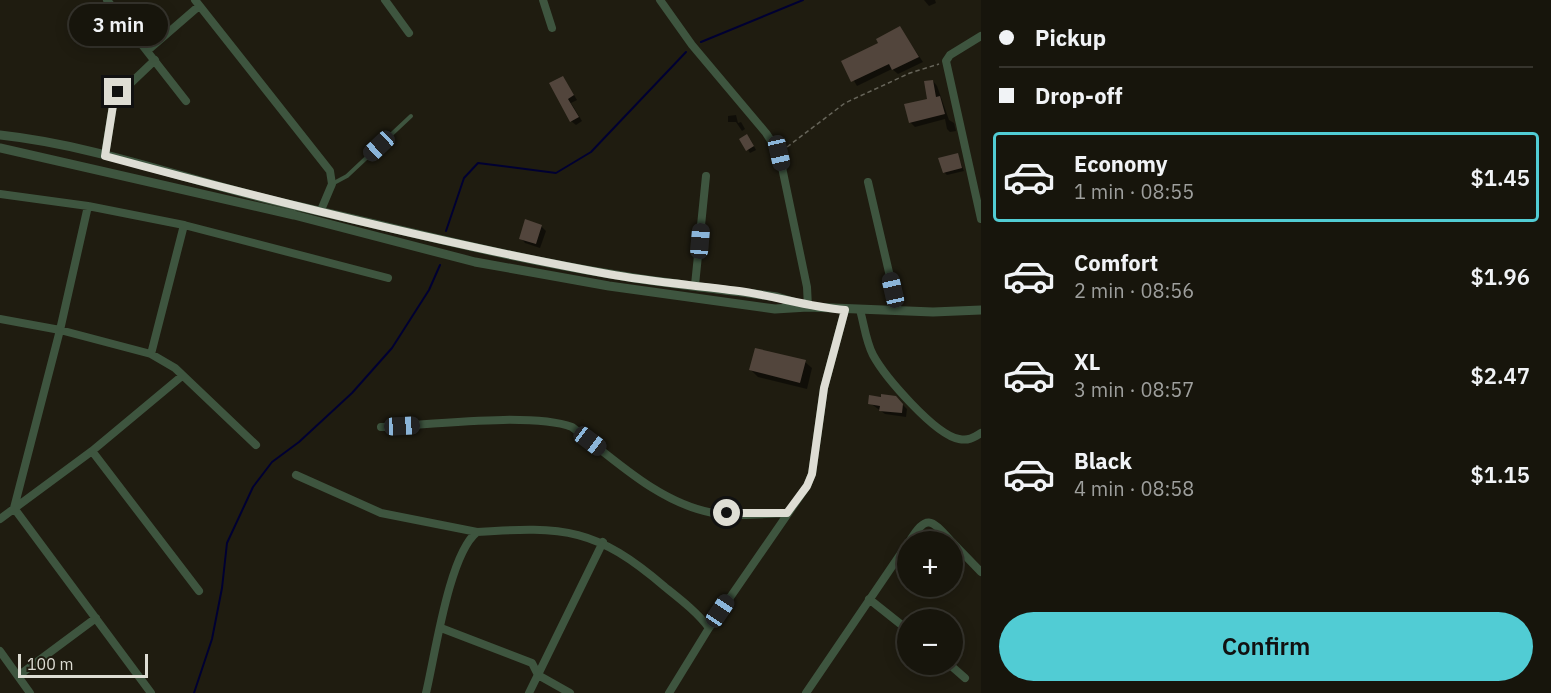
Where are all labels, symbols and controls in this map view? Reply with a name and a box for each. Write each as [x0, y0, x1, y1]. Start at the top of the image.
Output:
callout: 3 min [68, 5, 168, 47]
text: 3 min [93, 11, 144, 38]
text: Pickup [1035, 23, 1106, 52]
route end [104, 78, 131, 105]
text: Drop-off [1035, 81, 1122, 110]
car [360, 127, 398, 165]
car [766, 133, 792, 173]
text: Economy [1074, 149, 1168, 178]
icon: car [1002, 150, 1056, 204]
text: $1.45 [1471, 163, 1530, 192]
text: 1 min · 08:55 [1074, 178, 1194, 205]
car [689, 222, 711, 260]
text: Comfort [1074, 248, 1158, 277]
icon: car [1002, 249, 1056, 303]
text: $1.96 [1471, 262, 1530, 291]
car [880, 270, 906, 310]
text: 2 min · 08:56 [1074, 277, 1194, 304]
text: XL [1074, 347, 1100, 376]
icon: car [1002, 348, 1056, 402]
text: $2.47 [1471, 361, 1530, 390]
text: 3 min · 08:57 [1074, 376, 1194, 403]
car [384, 416, 420, 436]
car [570, 423, 610, 459]
text: Black [1074, 446, 1132, 475]
icon: car [1002, 447, 1056, 501]
text: $1.15 [1471, 460, 1530, 489]
text: 4 min · 08:58 [1074, 475, 1194, 502]
route start [713, 499, 740, 526]
map controls [897, 531, 963, 675]
button: + [897, 531, 963, 597]
car [702, 591, 738, 631]
button: − [897, 609, 963, 675]
button: Confirm [999, 612, 1533, 681]
scale bar [18, 651, 148, 678]
text: 100 m [27, 654, 74, 674]

